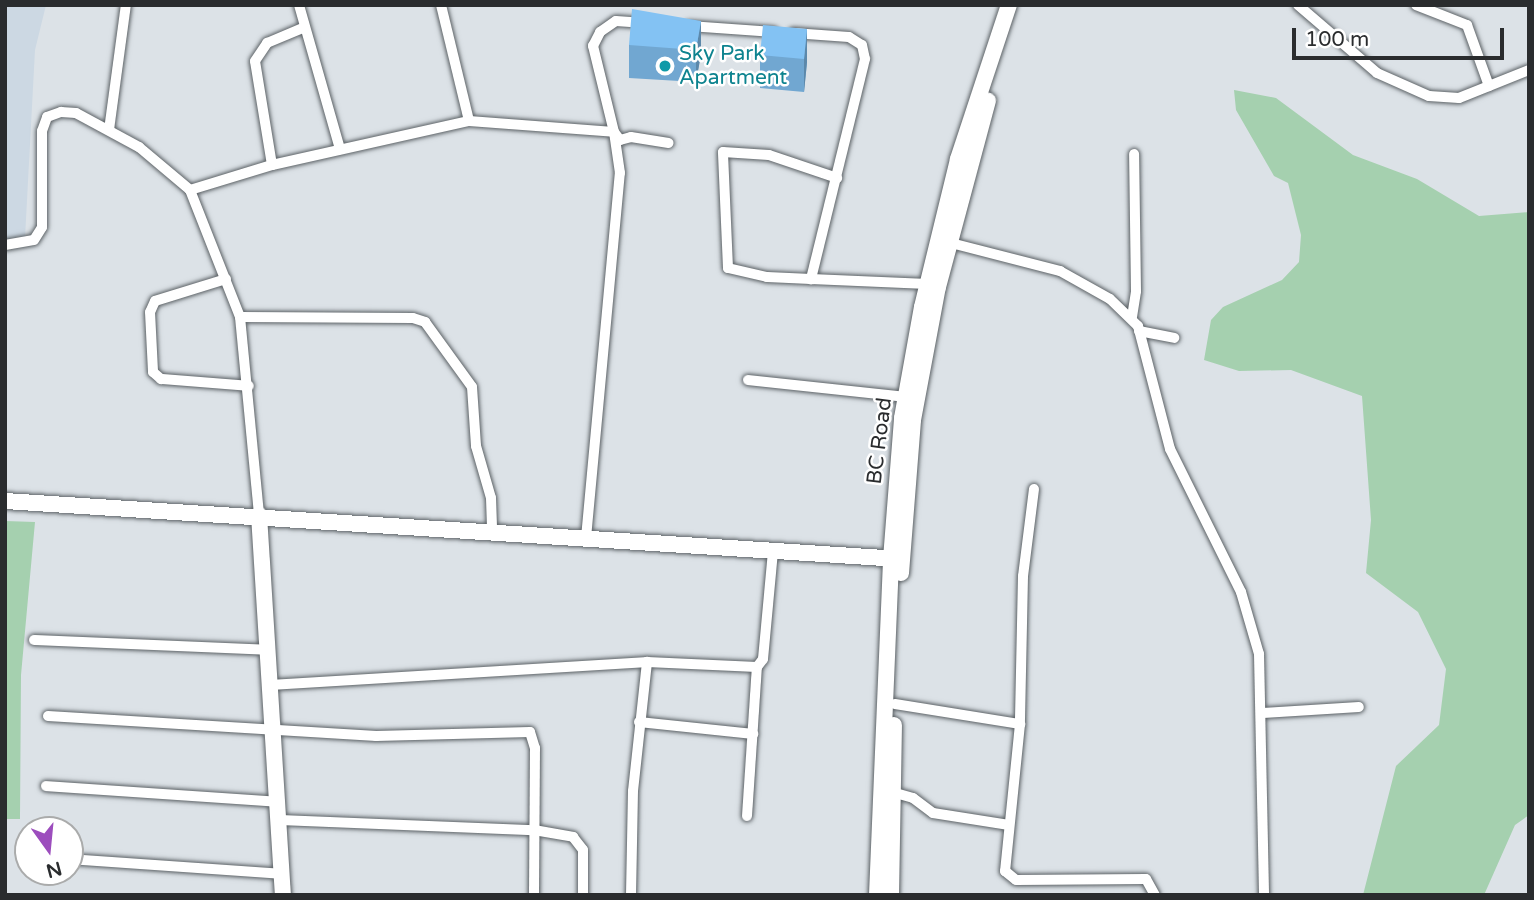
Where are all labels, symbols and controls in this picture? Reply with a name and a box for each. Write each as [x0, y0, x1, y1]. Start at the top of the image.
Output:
scale bar [1296, 14, 1508, 58]
text: 100 m [1305, 27, 1369, 52]
place label: Sky Park Apartment [679, 41, 787, 91]
marker: Sky Park Apartment [657, 58, 673, 74]
street label: BC Road [862, 396, 898, 486]
north arrow [14, 816, 84, 886]
text: N [44, 857, 64, 882]

